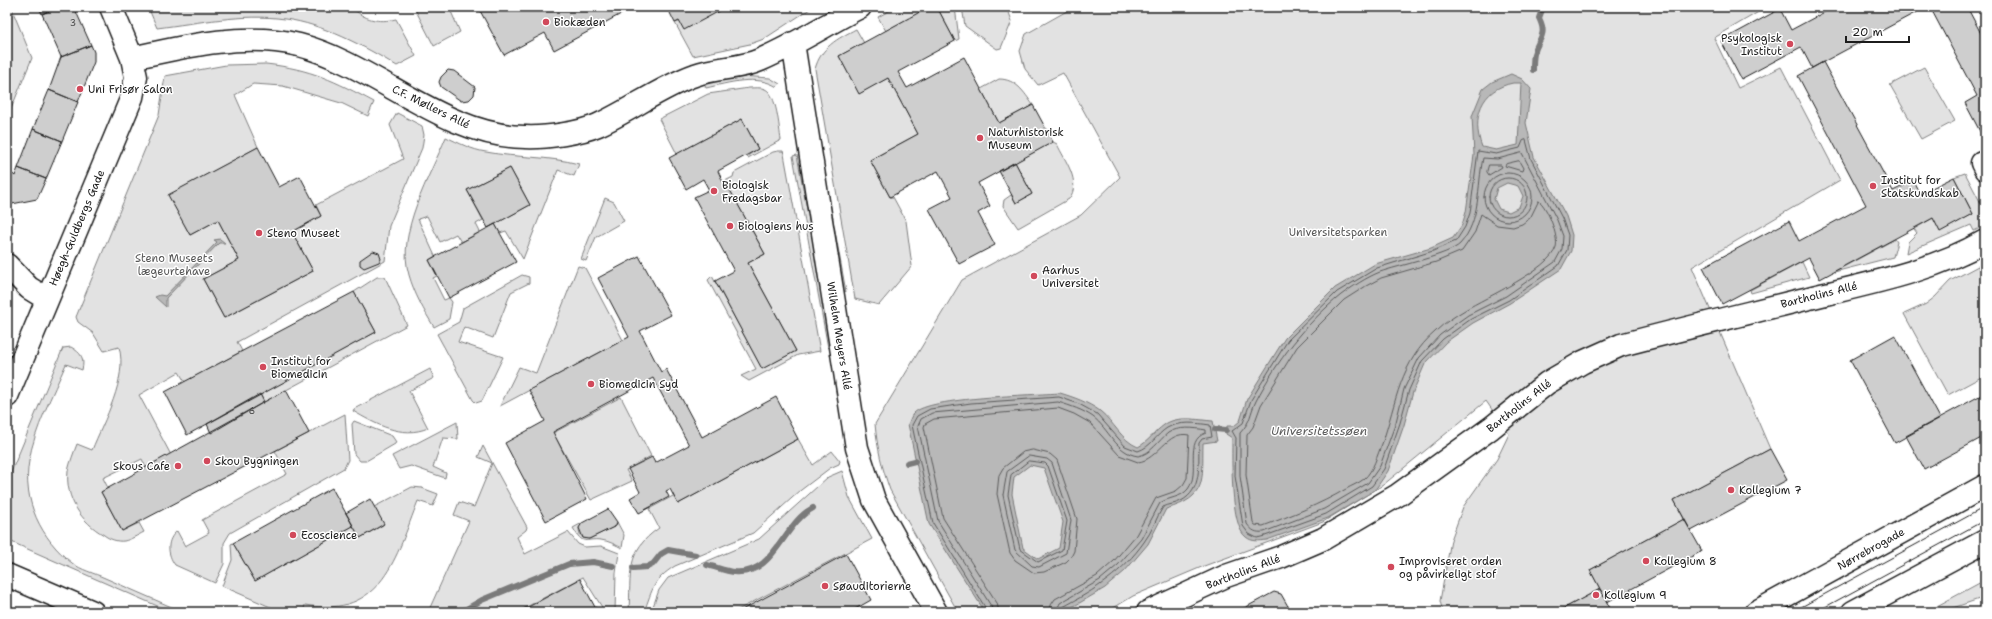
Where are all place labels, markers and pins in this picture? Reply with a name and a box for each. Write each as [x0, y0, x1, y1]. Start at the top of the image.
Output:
place label: Biokæden [554, 15, 606, 30]
marker: Biokæden [541, 17, 551, 27]
place label: Psykologisk Institut [1721, 31, 1782, 59]
marker: Psykologisk Institut [1785, 39, 1795, 49]
place label: Uni Frisør Salon [88, 82, 173, 97]
marker: Uni Frisør Salon [75, 84, 85, 94]
place label: Naturhistorisk Museum [988, 125, 1064, 153]
marker: Naturhistorisk Museum [975, 133, 985, 143]
place label: Institut for Statskundskab [1881, 173, 1959, 201]
place label: Biologisk Fredagsbar [722, 178, 782, 206]
marker: Institut for Statskundskab [1868, 181, 1878, 191]
marker: Biologisk Fredagsbar [709, 186, 719, 196]
place label: Biologiens hus [738, 219, 814, 234]
marker: Biologiens hus [725, 221, 735, 231]
place label: Steno Museet [267, 226, 340, 241]
marker: Steno Museet [254, 228, 264, 238]
place label: Aarhus Universitet [1042, 263, 1099, 291]
marker: Aarhus Universitet [1029, 271, 1039, 281]
place label: Institut for Biomedicin [271, 354, 331, 382]
marker: Institut for Biomedicin [258, 362, 268, 372]
place label: Biomedicin Syd [599, 377, 678, 392]
marker: Biomedicin Syd [586, 379, 596, 389]
place label: Skou Bygningen [215, 454, 299, 469]
marker: Skou Bygningen [202, 456, 212, 466]
place label: Skous Cafe [113, 459, 170, 474]
marker: Skous Cafe [173, 461, 183, 471]
place label: Kollegium 7 [1739, 483, 1802, 498]
marker: Kollegium 7 [1726, 485, 1736, 495]
place label: Ecoscience [301, 528, 357, 543]
marker: Ecoscience [288, 530, 298, 540]
place label: Improviseret orden og påvirkeligt stof [1399, 554, 1502, 582]
place label: Kollegium 8 [1654, 554, 1717, 569]
marker: Kollegium 8 [1641, 556, 1651, 566]
marker: Improviseret orden og påvirkeligt stof [1386, 562, 1396, 572]
place label: Søauditorierne [833, 579, 911, 594]
marker: Søauditorierne [820, 581, 830, 591]
place label: Kollegium 9 [1604, 588, 1667, 603]
marker: Kollegium 9 [1591, 590, 1601, 600]

